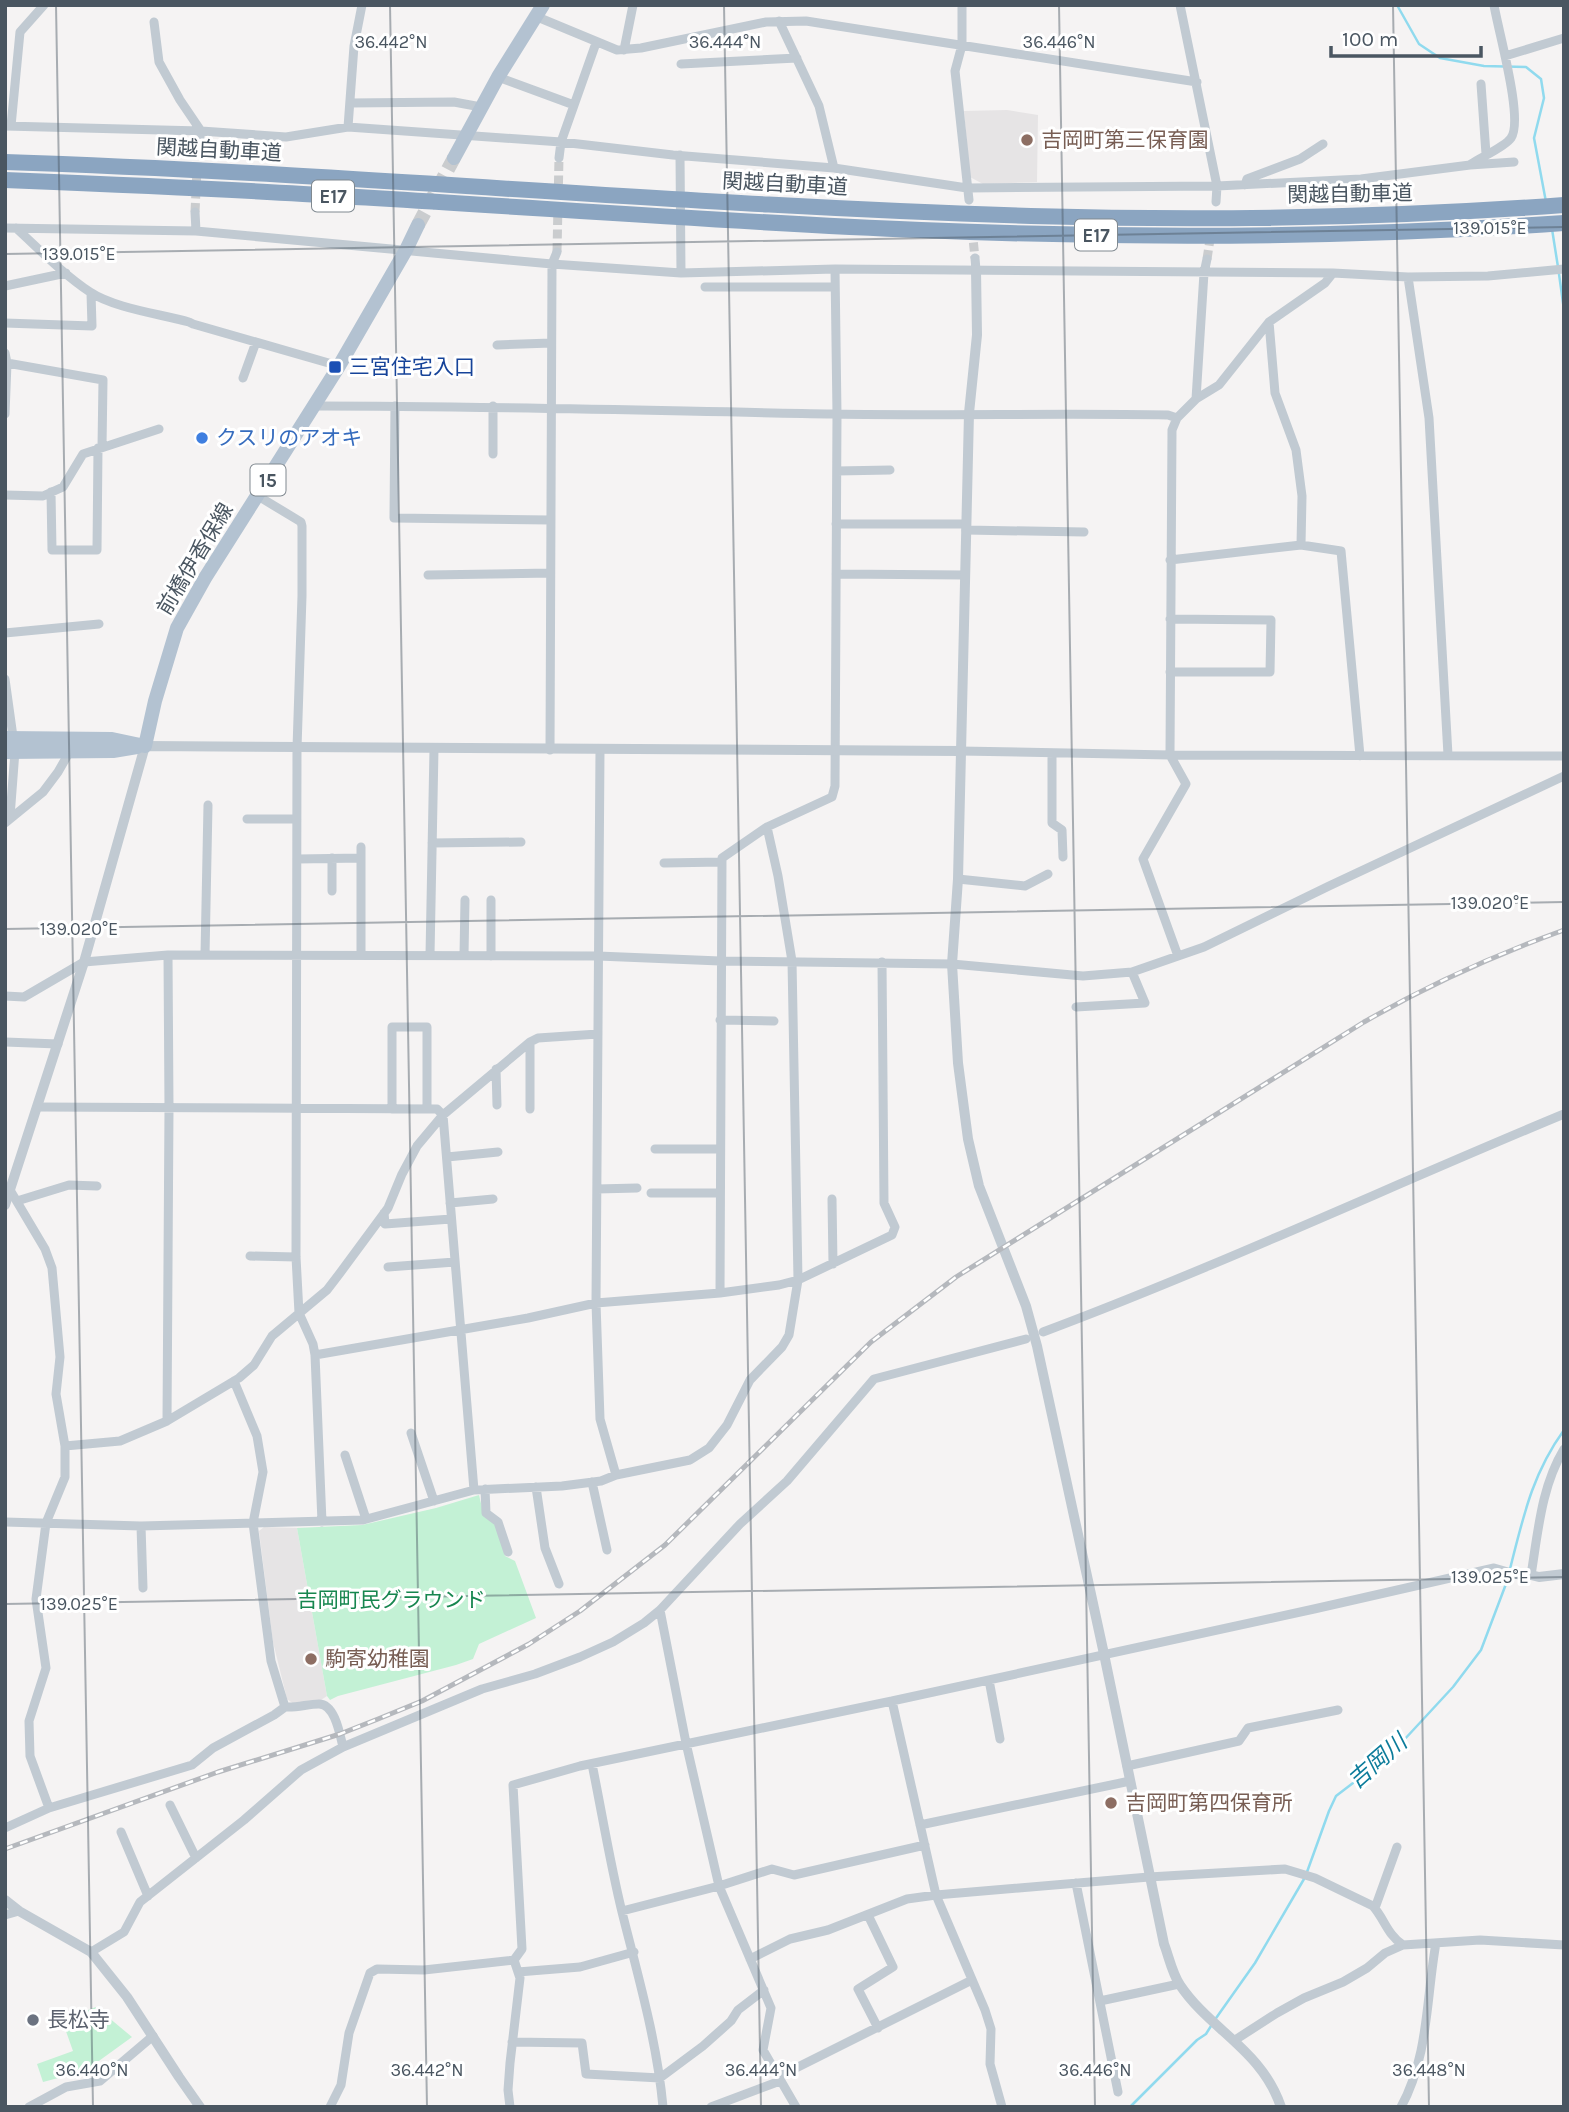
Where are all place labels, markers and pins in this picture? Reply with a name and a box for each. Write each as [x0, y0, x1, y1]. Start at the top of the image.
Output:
place label: 吉岡町第三保育園 [1041, 128, 1209, 152]
marker: 吉岡町第三保育園 [1019, 132, 1035, 148]
place label: 三宮住宅入口 [349, 355, 475, 379]
marker: 三宮住宅入口 [327, 359, 343, 375]
place label: クスリのアオキ [216, 426, 362, 450]
marker: クスリのアオキ [194, 430, 210, 446]
place label: 駒寄幼稚園 [325, 1647, 430, 1671]
marker: 駒寄幼稚園 [303, 1651, 319, 1667]
place label: 吉岡町第四保育所 [1125, 1791, 1293, 1815]
marker: 吉岡町第四保育所 [1103, 1795, 1119, 1811]
place label: 長松寺 [47, 2008, 110, 2032]
marker: 長松寺 [25, 2012, 41, 2028]

